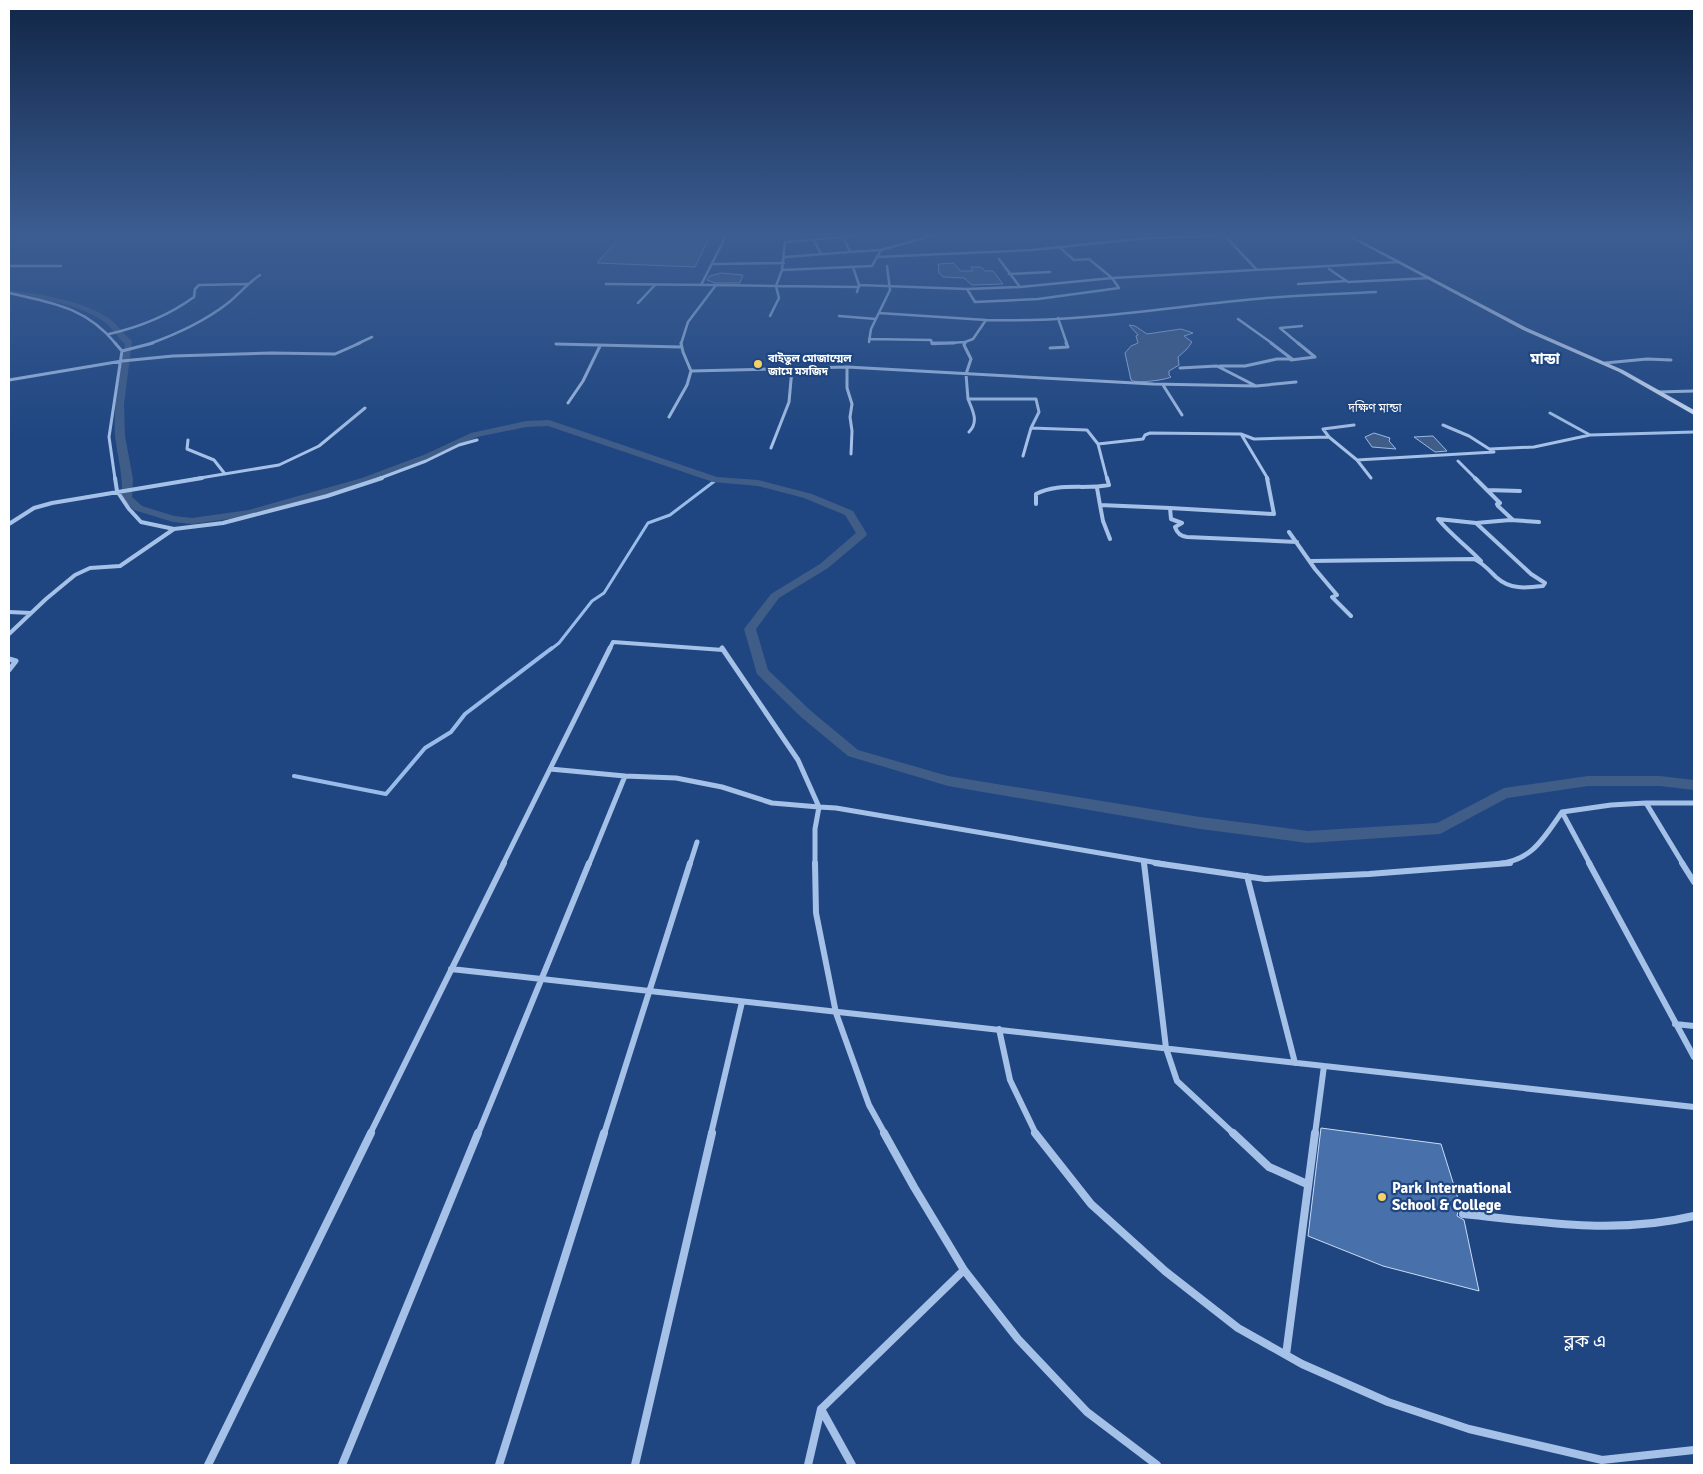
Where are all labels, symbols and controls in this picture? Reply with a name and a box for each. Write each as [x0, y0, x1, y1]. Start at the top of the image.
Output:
district label: মান্ডা [1529, 350, 1561, 368]
place label: বাইতুল মোজাম্মেল জামে মসজিদ [767, 352, 852, 378]
marker: বাইতুল মোজাম্মেল জামে মসজিদ [752, 358, 764, 370]
district label: দক্ষিণ মান্ডা [1347, 400, 1403, 416]
place label: Park International School & College [1392, 1179, 1512, 1214]
marker: Park International School & College [1376, 1191, 1388, 1203]
district label: ব্লক এ [1563, 1330, 1606, 1352]

